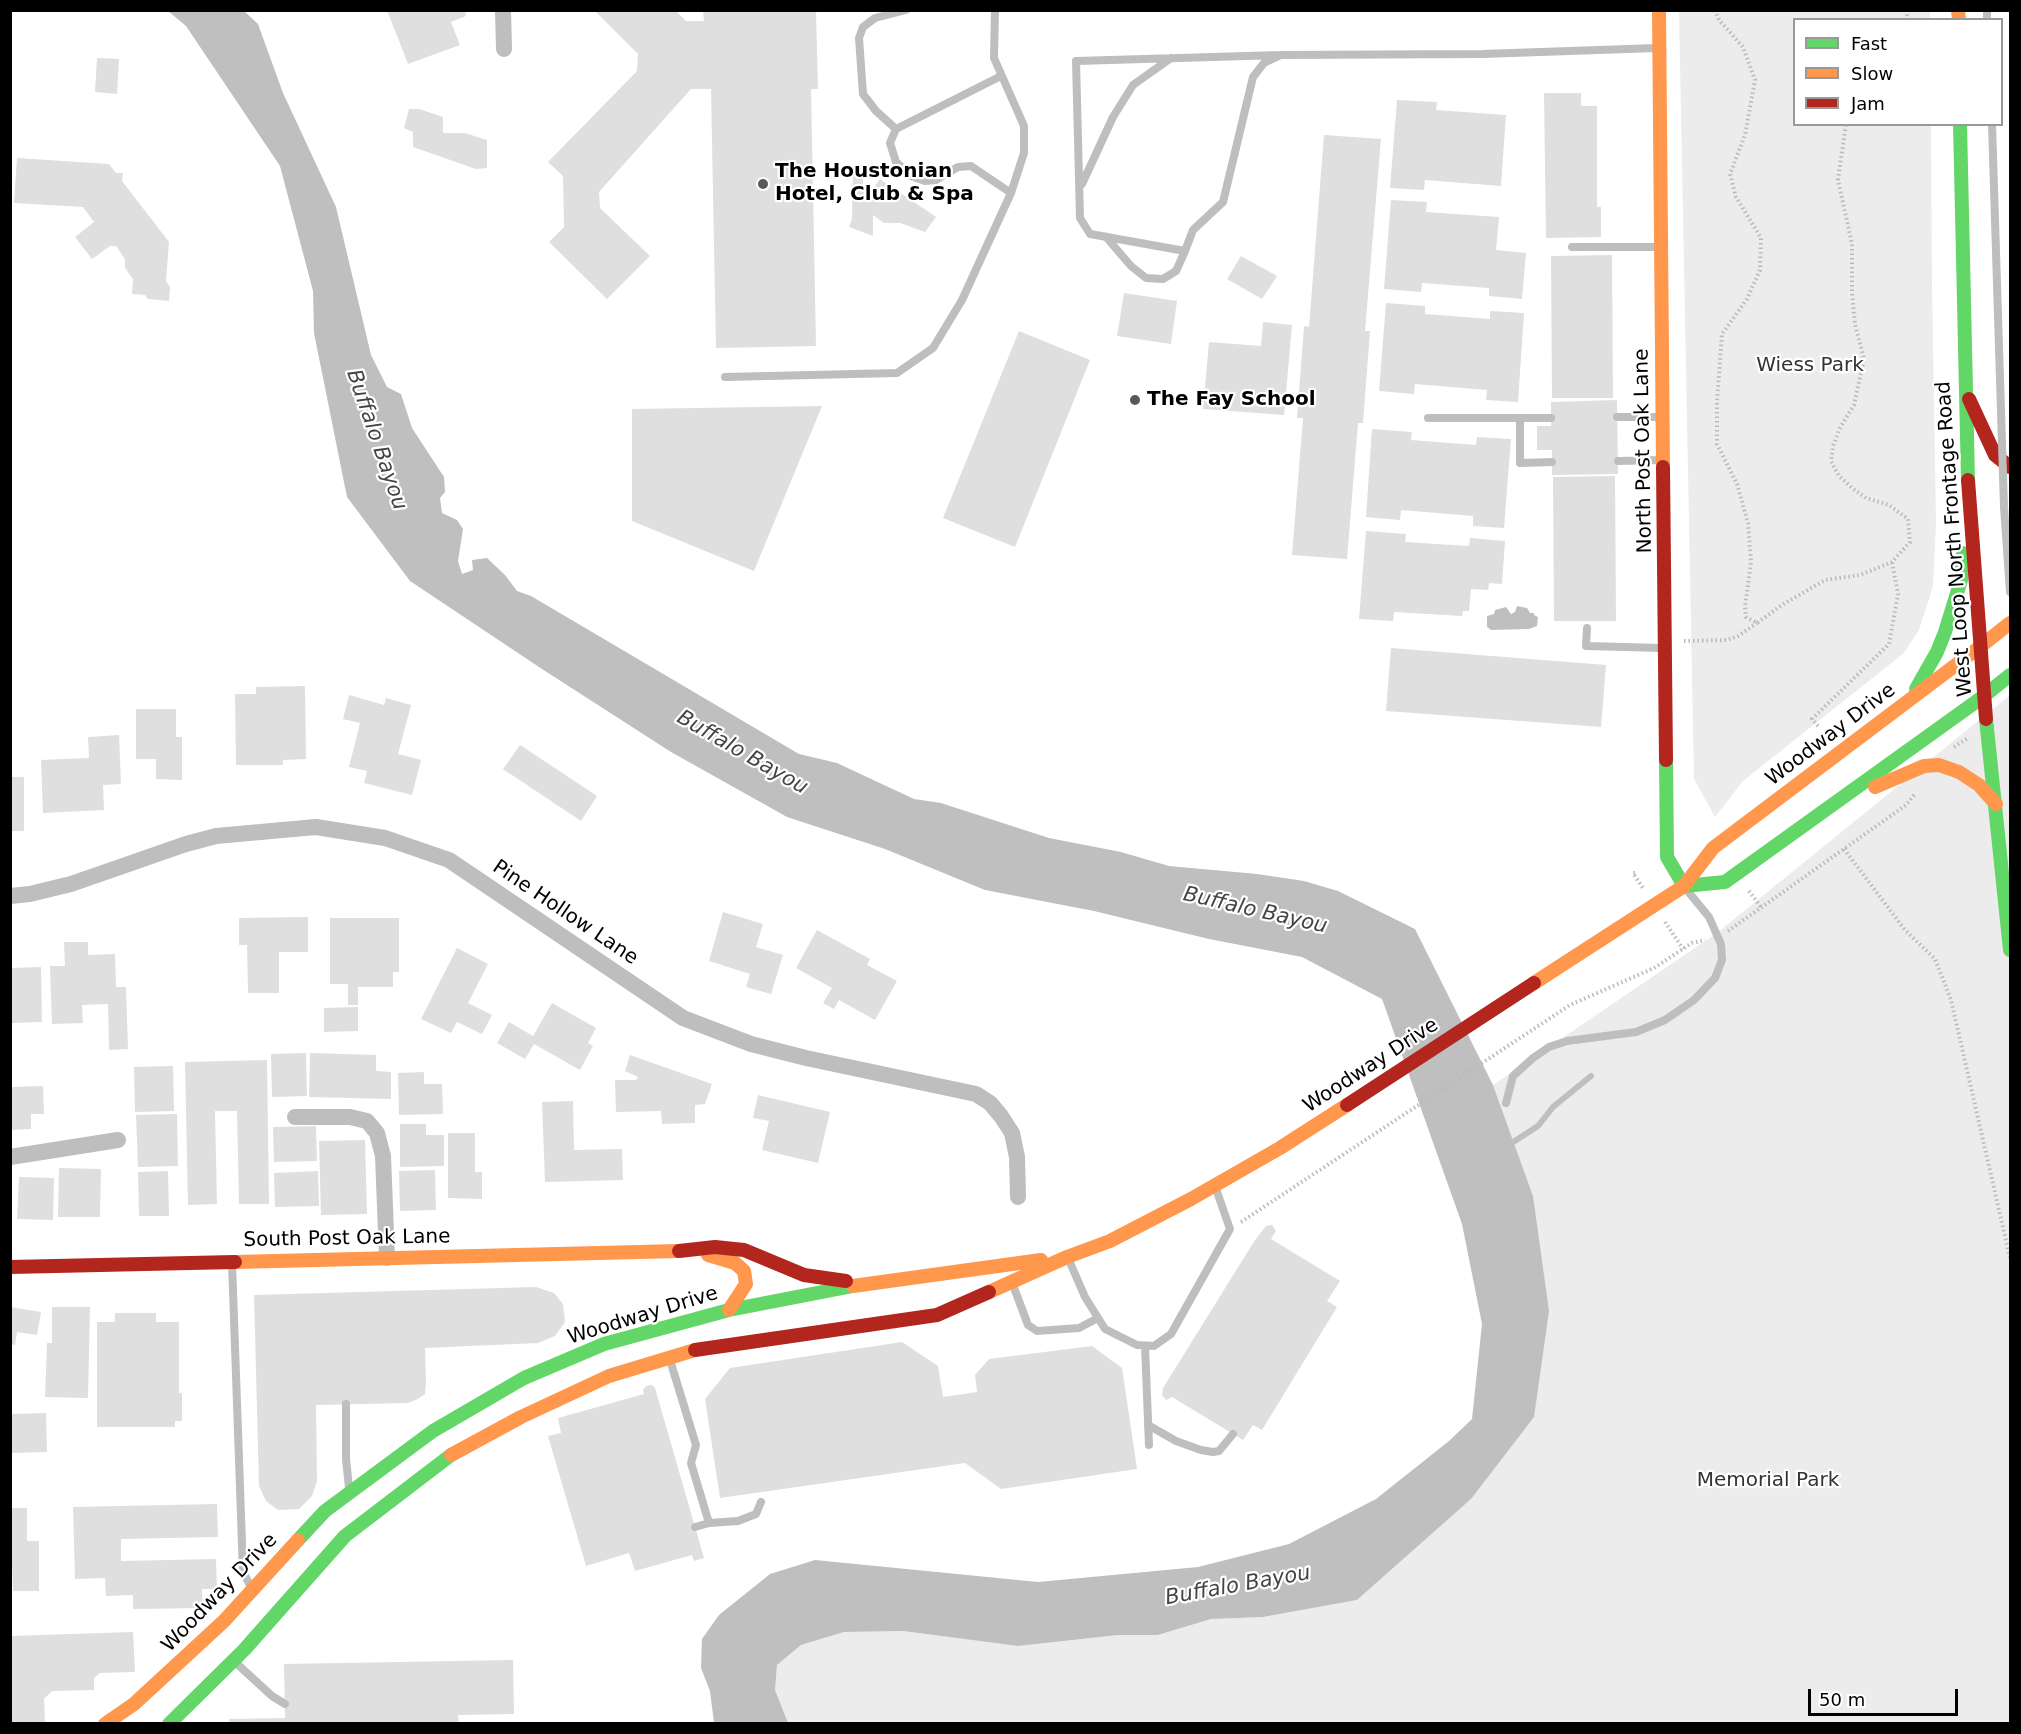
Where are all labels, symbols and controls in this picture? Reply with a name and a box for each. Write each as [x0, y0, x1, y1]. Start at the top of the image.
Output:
legend [1793, 18, 2003, 126]
text: Fast [1851, 33, 1887, 54]
text: Slow [1851, 63, 1893, 84]
text: Jam [1851, 93, 1885, 114]
place label: The Houstonian Hotel, Club & Spa [775, 160, 974, 207]
marker: The Houstonian Hotel, Club & Spa [756, 177, 770, 191]
street label: North Post Oak Lane [1630, 348, 1658, 554]
park label: Wiess Park [1756, 354, 1864, 378]
water label: Buffalo Bayou [340, 366, 412, 514]
street label: West Loop North Frontage Road [1932, 380, 1978, 698]
place label: The Fay School [1147, 388, 1316, 412]
marker: The Fay School [1128, 393, 1142, 407]
street label: Woodway Drive [1762, 679, 1900, 791]
water label: Buffalo Bayou [672, 705, 812, 801]
street label: Pine Hollow Lane [488, 855, 642, 971]
water label: Buffalo Bayou [1181, 882, 1329, 940]
street label: Woodway Drive [1299, 1013, 1443, 1119]
street label: South Post Oak Lane [243, 1225, 451, 1253]
street label: Woodway Drive [565, 1282, 721, 1350]
park label: Memorial Park [1697, 1469, 1839, 1493]
street label: Woodway Drive [157, 1529, 283, 1657]
water label: Buffalo Bayou [1163, 1561, 1313, 1611]
scale bar [1811, 1677, 1961, 1715]
text: 50 m [1819, 1689, 1865, 1710]

